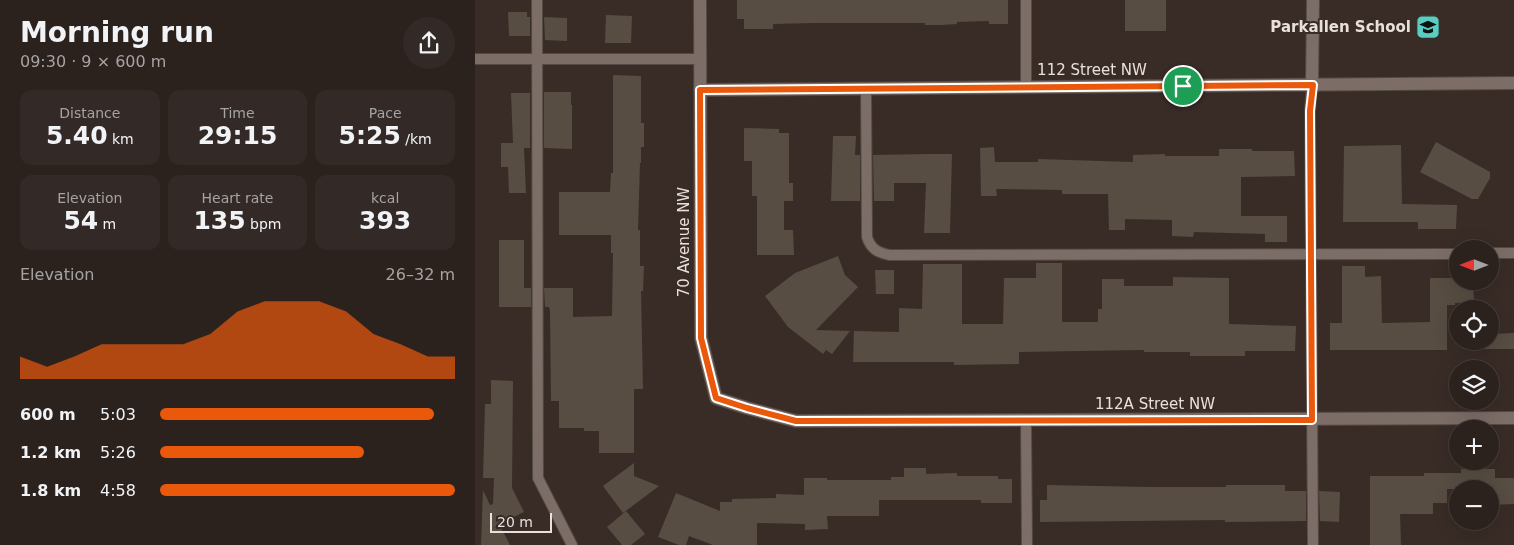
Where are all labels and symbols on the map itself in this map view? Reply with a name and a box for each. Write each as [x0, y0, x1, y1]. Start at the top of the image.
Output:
school or university icon: Parkallen School [1415, 14, 1441, 40]
place label: Parkallen School [1270, 18, 1411, 36]
street label: 112 Street NW [1037, 61, 1147, 79]
pin [1162, 65, 1204, 107]
street label: 70 Avenue NW [675, 187, 693, 297]
north arrow [1449, 240, 1499, 290]
street label: 112A Street NW [1095, 395, 1215, 413]
scale bar [490, 510, 553, 533]

